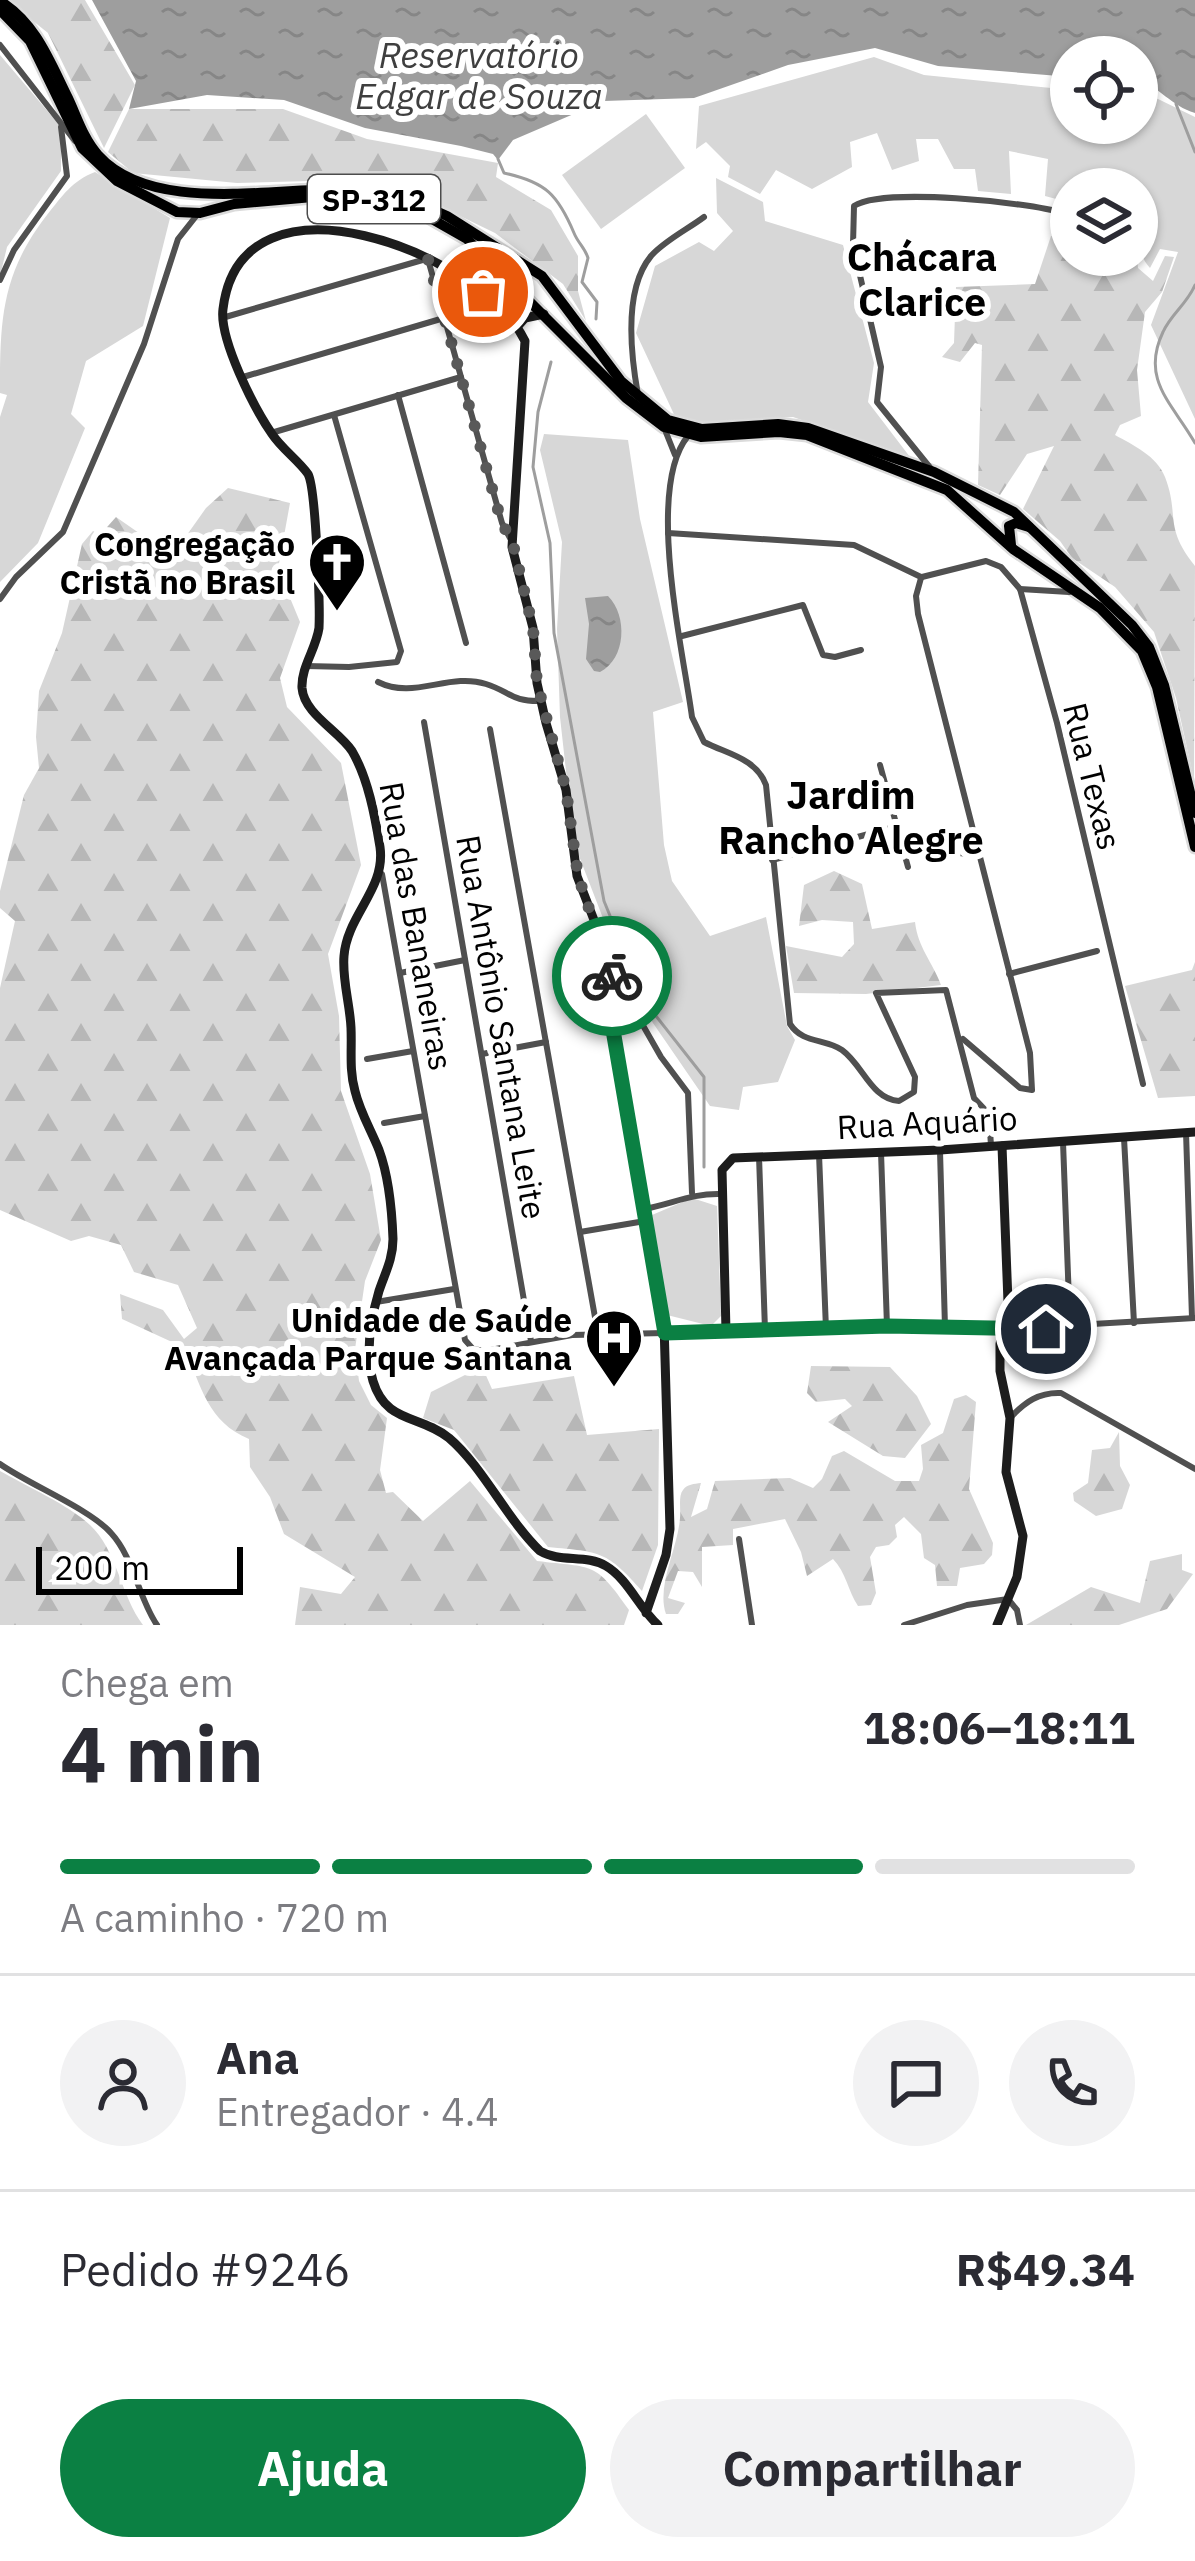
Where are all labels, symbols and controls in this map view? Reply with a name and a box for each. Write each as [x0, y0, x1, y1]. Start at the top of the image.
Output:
water label: Reservatório Edgar de Souza [355, 31, 603, 119]
map controls [1050, 36, 1158, 276]
button: locate [1050, 36, 1158, 144]
button: layers [1050, 168, 1158, 276]
road number: SP-312 [308, 175, 440, 223]
district label: Chácara Clarice [847, 231, 997, 327]
pin [432, 241, 534, 343]
icon: bag [450, 259, 516, 325]
place label: Congregação Cristã no Brasil [59, 522, 295, 603]
church icon: Congregação Cristã no Brasil [306, 531, 368, 613]
street label: Rua Texas [1054, 698, 1132, 854]
district label: Jardim Rancho Alegre [718, 769, 984, 865]
street label: Rua das Bananeiras [370, 778, 464, 1074]
street label: Rua Antônio Santana Leite [447, 832, 557, 1222]
courier [552, 916, 672, 1036]
icon: bike [579, 943, 645, 1009]
street label: Rua Aquário [836, 1096, 1018, 1148]
pin [995, 1278, 1097, 1380]
icon: home [1013, 1296, 1079, 1362]
place label: Unidade de Saúde Avançada Parque Santana [164, 1298, 572, 1379]
hospital icon: Unidade de Saúde Avançada Parque Santana [583, 1307, 645, 1389]
scale bar [36, 1541, 243, 1594]
text: 200 m [54, 1546, 150, 1589]
text: Chega em [60, 1657, 234, 1708]
text: 18:06–18:11 [863, 1698, 1135, 1756]
text: 4 min [60, 1702, 264, 1803]
text: A caminho · 720 m [60, 1892, 389, 1943]
button: person [60, 2020, 186, 2146]
button: chat [853, 2020, 979, 2146]
button: phone [1009, 2020, 1135, 2146]
text: Ana [216, 2028, 299, 2086]
text: Entregador · 4.4 [216, 2086, 499, 2137]
text: Pedido #9246 [60, 2240, 350, 2298]
text: R$49.34 [956, 2240, 1135, 2298]
button: Ajuda [60, 2399, 586, 2537]
button: Compartilhar [610, 2399, 1135, 2537]

